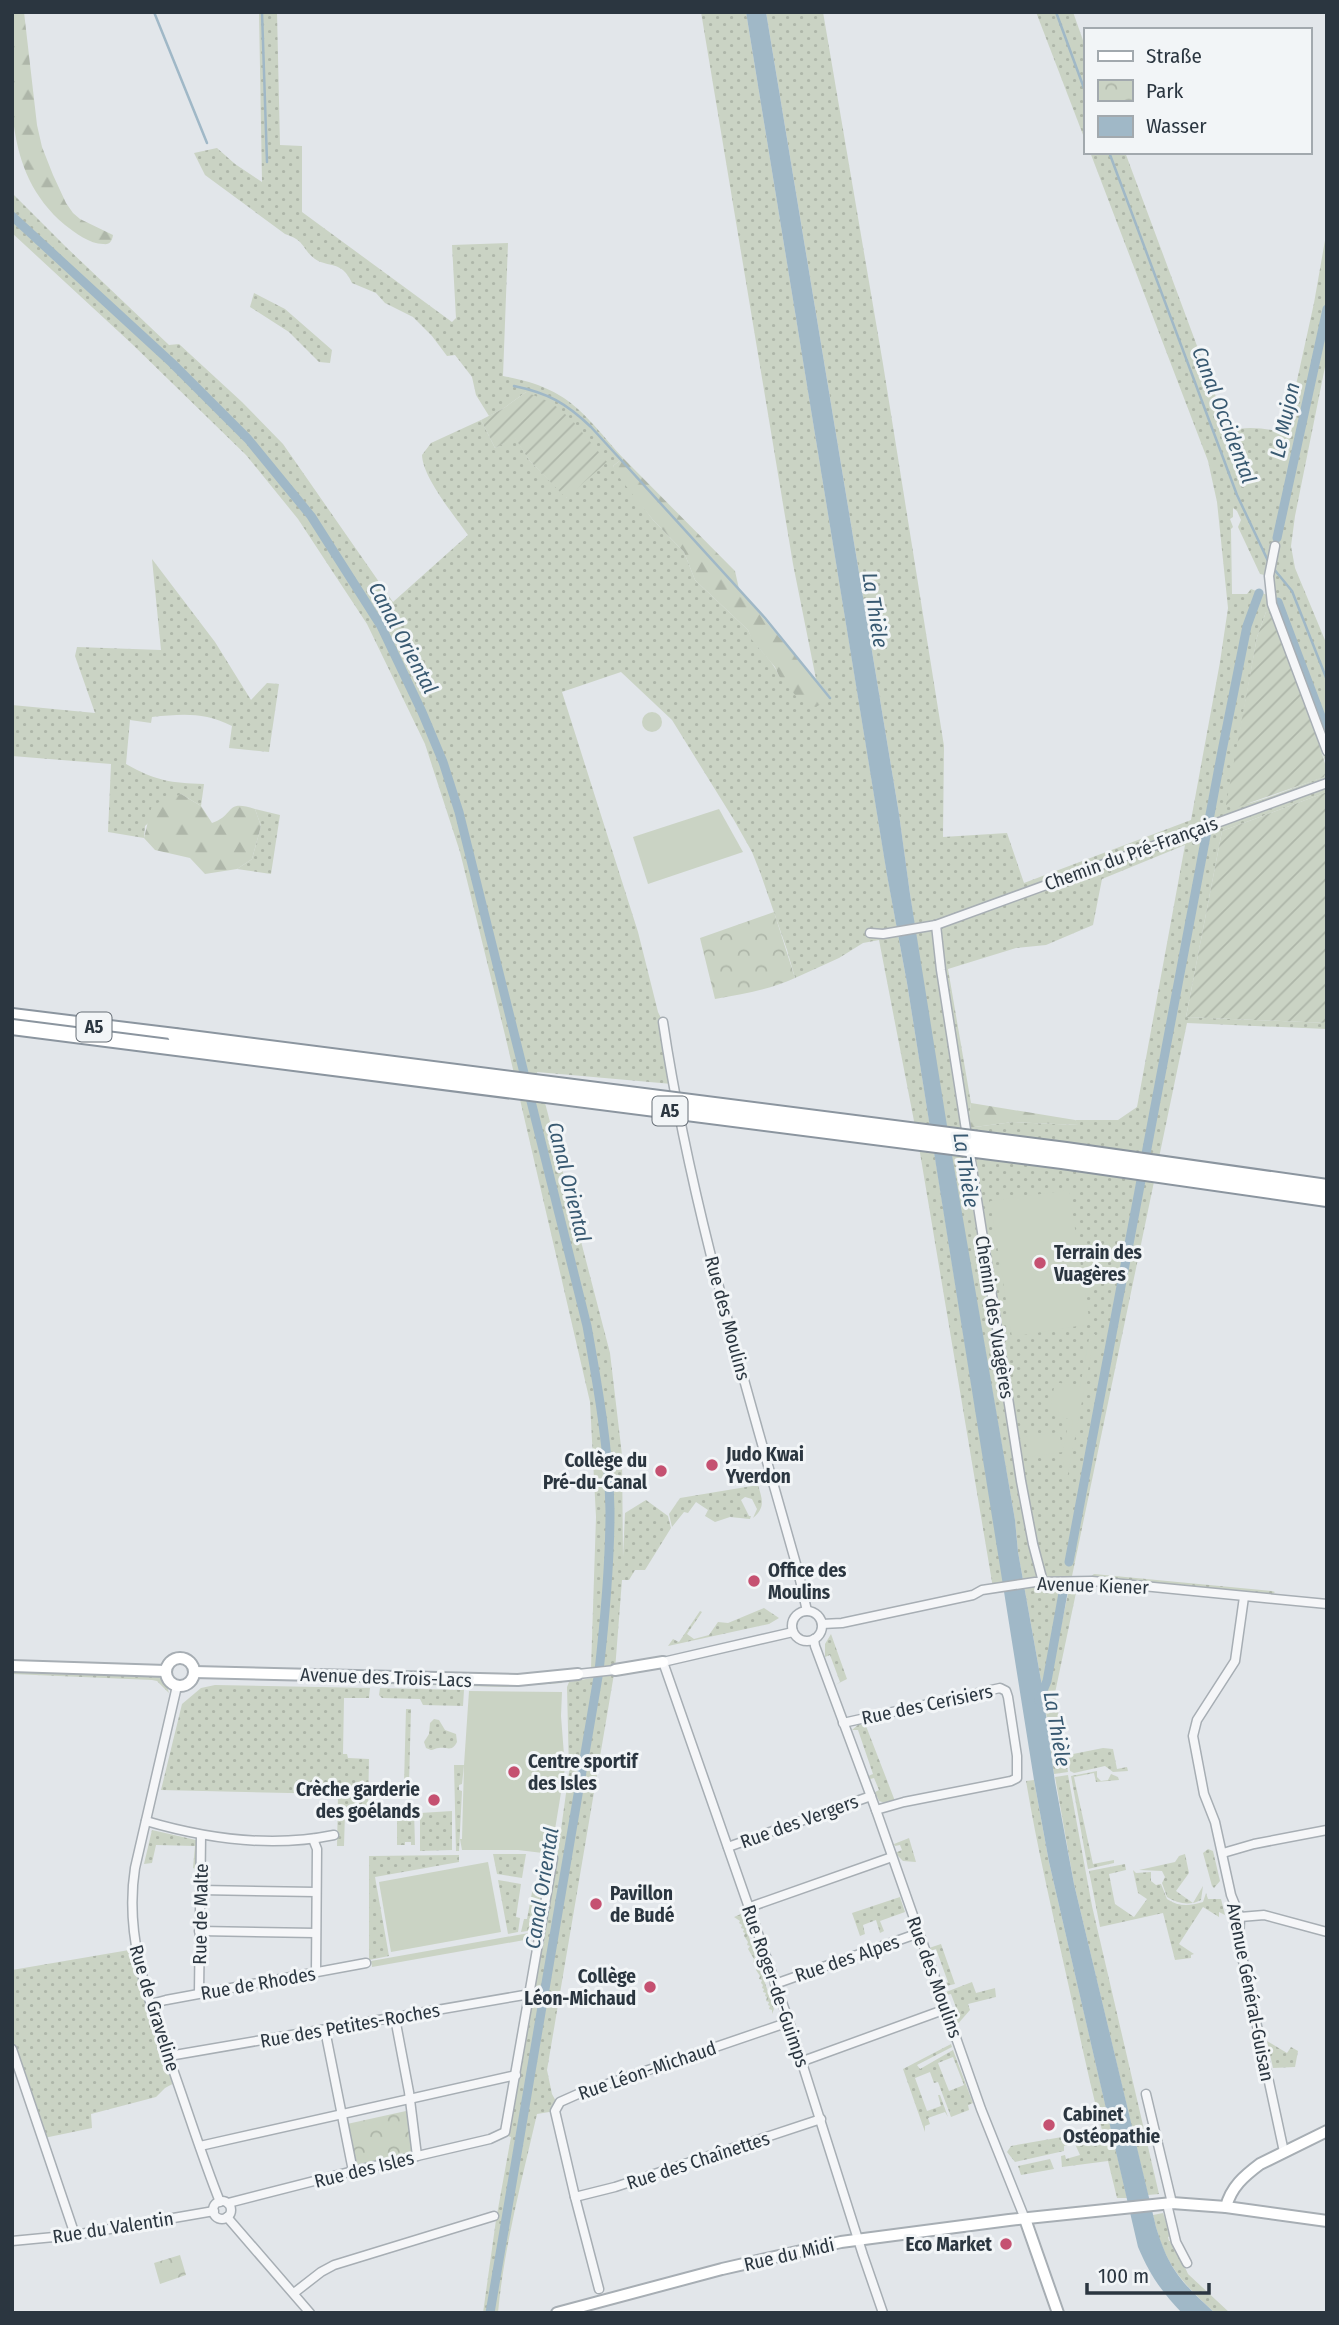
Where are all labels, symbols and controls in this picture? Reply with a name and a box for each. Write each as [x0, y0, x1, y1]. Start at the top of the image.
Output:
legend [1084, 28, 1311, 154]
text: Straße [1146, 43, 1202, 69]
text: Park [1146, 78, 1184, 104]
text: Wasser [1146, 113, 1207, 139]
water label: Canal Occidental [1186, 343, 1262, 487]
water label: Le Mujon [1264, 380, 1306, 460]
water label: La Thièle [856, 571, 894, 650]
water label: Canal Oriental [363, 578, 443, 698]
street label: Chemin du Pré-Français [1041, 811, 1221, 895]
road number: A5 [76, 1012, 112, 1042]
road number: A5 [652, 1096, 688, 1126]
water label: Canal Oriental [542, 1119, 596, 1245]
water label: La Thièle [947, 1131, 985, 1210]
street label: Chemin des Vuagères [970, 1234, 1019, 1400]
place label: Terrain des Vuagères [1053, 1241, 1143, 1286]
street label: Rue des Moulins [700, 1253, 755, 1383]
marker: Terrain des Vuagères [1032, 1255, 1048, 1271]
place label: Judo Kwai Yverdon [725, 1443, 804, 1488]
place label: Collège du Pré-du-Canal [543, 1449, 648, 1494]
marker: Judo Kwai Yverdon [704, 1457, 720, 1473]
marker: Collège du Pré-du-Canal [653, 1463, 669, 1479]
place label: Office des Moulins [768, 1559, 847, 1604]
street label: Avenue Kiener [1037, 1572, 1150, 1599]
marker: Office des Moulins [746, 1573, 762, 1589]
street label: Avenue des Trois-Lacs [300, 1663, 472, 1692]
street label: Rue des Cerisiers [860, 1679, 995, 1730]
water label: La Thièle [1038, 1689, 1076, 1769]
place label: Centre sportif des Isles [528, 1750, 639, 1795]
marker: Centre sportif des Isles [506, 1764, 522, 1780]
place label: Crèche garderie des goélands [296, 1778, 421, 1823]
street label: Rue des Vergers [737, 1790, 861, 1853]
marker: Crèche garderie des goélands [426, 1792, 442, 1808]
water label: Canal Oriental [520, 1825, 564, 1951]
street label: Rue de Malte [188, 1863, 213, 1965]
place label: Pavillon de Budé [610, 1882, 675, 1927]
marker: Pavillon de Budé [588, 1896, 604, 1912]
street label: Avenue Général-Guisan [1222, 1901, 1279, 2083]
street label: Rue Roger-de-Guimps [737, 1902, 814, 2070]
street label: Rue des Moulins [902, 1913, 967, 2041]
street label: Rue des Alpes [792, 1930, 902, 1987]
street label: Rue de Graveline [124, 1942, 185, 2074]
street label: Rue de Rhodes [199, 1962, 317, 2005]
place label: Collège Léon-Michaud [524, 1965, 636, 2010]
marker: Collège Léon-Michaud [642, 1979, 658, 1995]
street label: Rue des Petites-Roches [258, 1998, 442, 2053]
street label: Rue Léon-Michaud [575, 2036, 719, 2105]
place label: Cabinet Ostéopathie [1063, 2103, 1161, 2148]
marker: Cabinet Ostéopathie [1041, 2117, 1057, 2133]
street label: Rue des Chaînettes [624, 2127, 773, 2194]
street label: Rue des Isles [312, 2146, 416, 2193]
street label: Rue du Valentin [51, 2207, 175, 2248]
street label: Rue du Midi [742, 2233, 837, 2276]
place label: Eco Market [906, 2233, 992, 2256]
marker: Eco Market [998, 2236, 1014, 2252]
scale bar [1087, 2252, 1210, 2296]
text: 100 m [1098, 2263, 1149, 2289]

